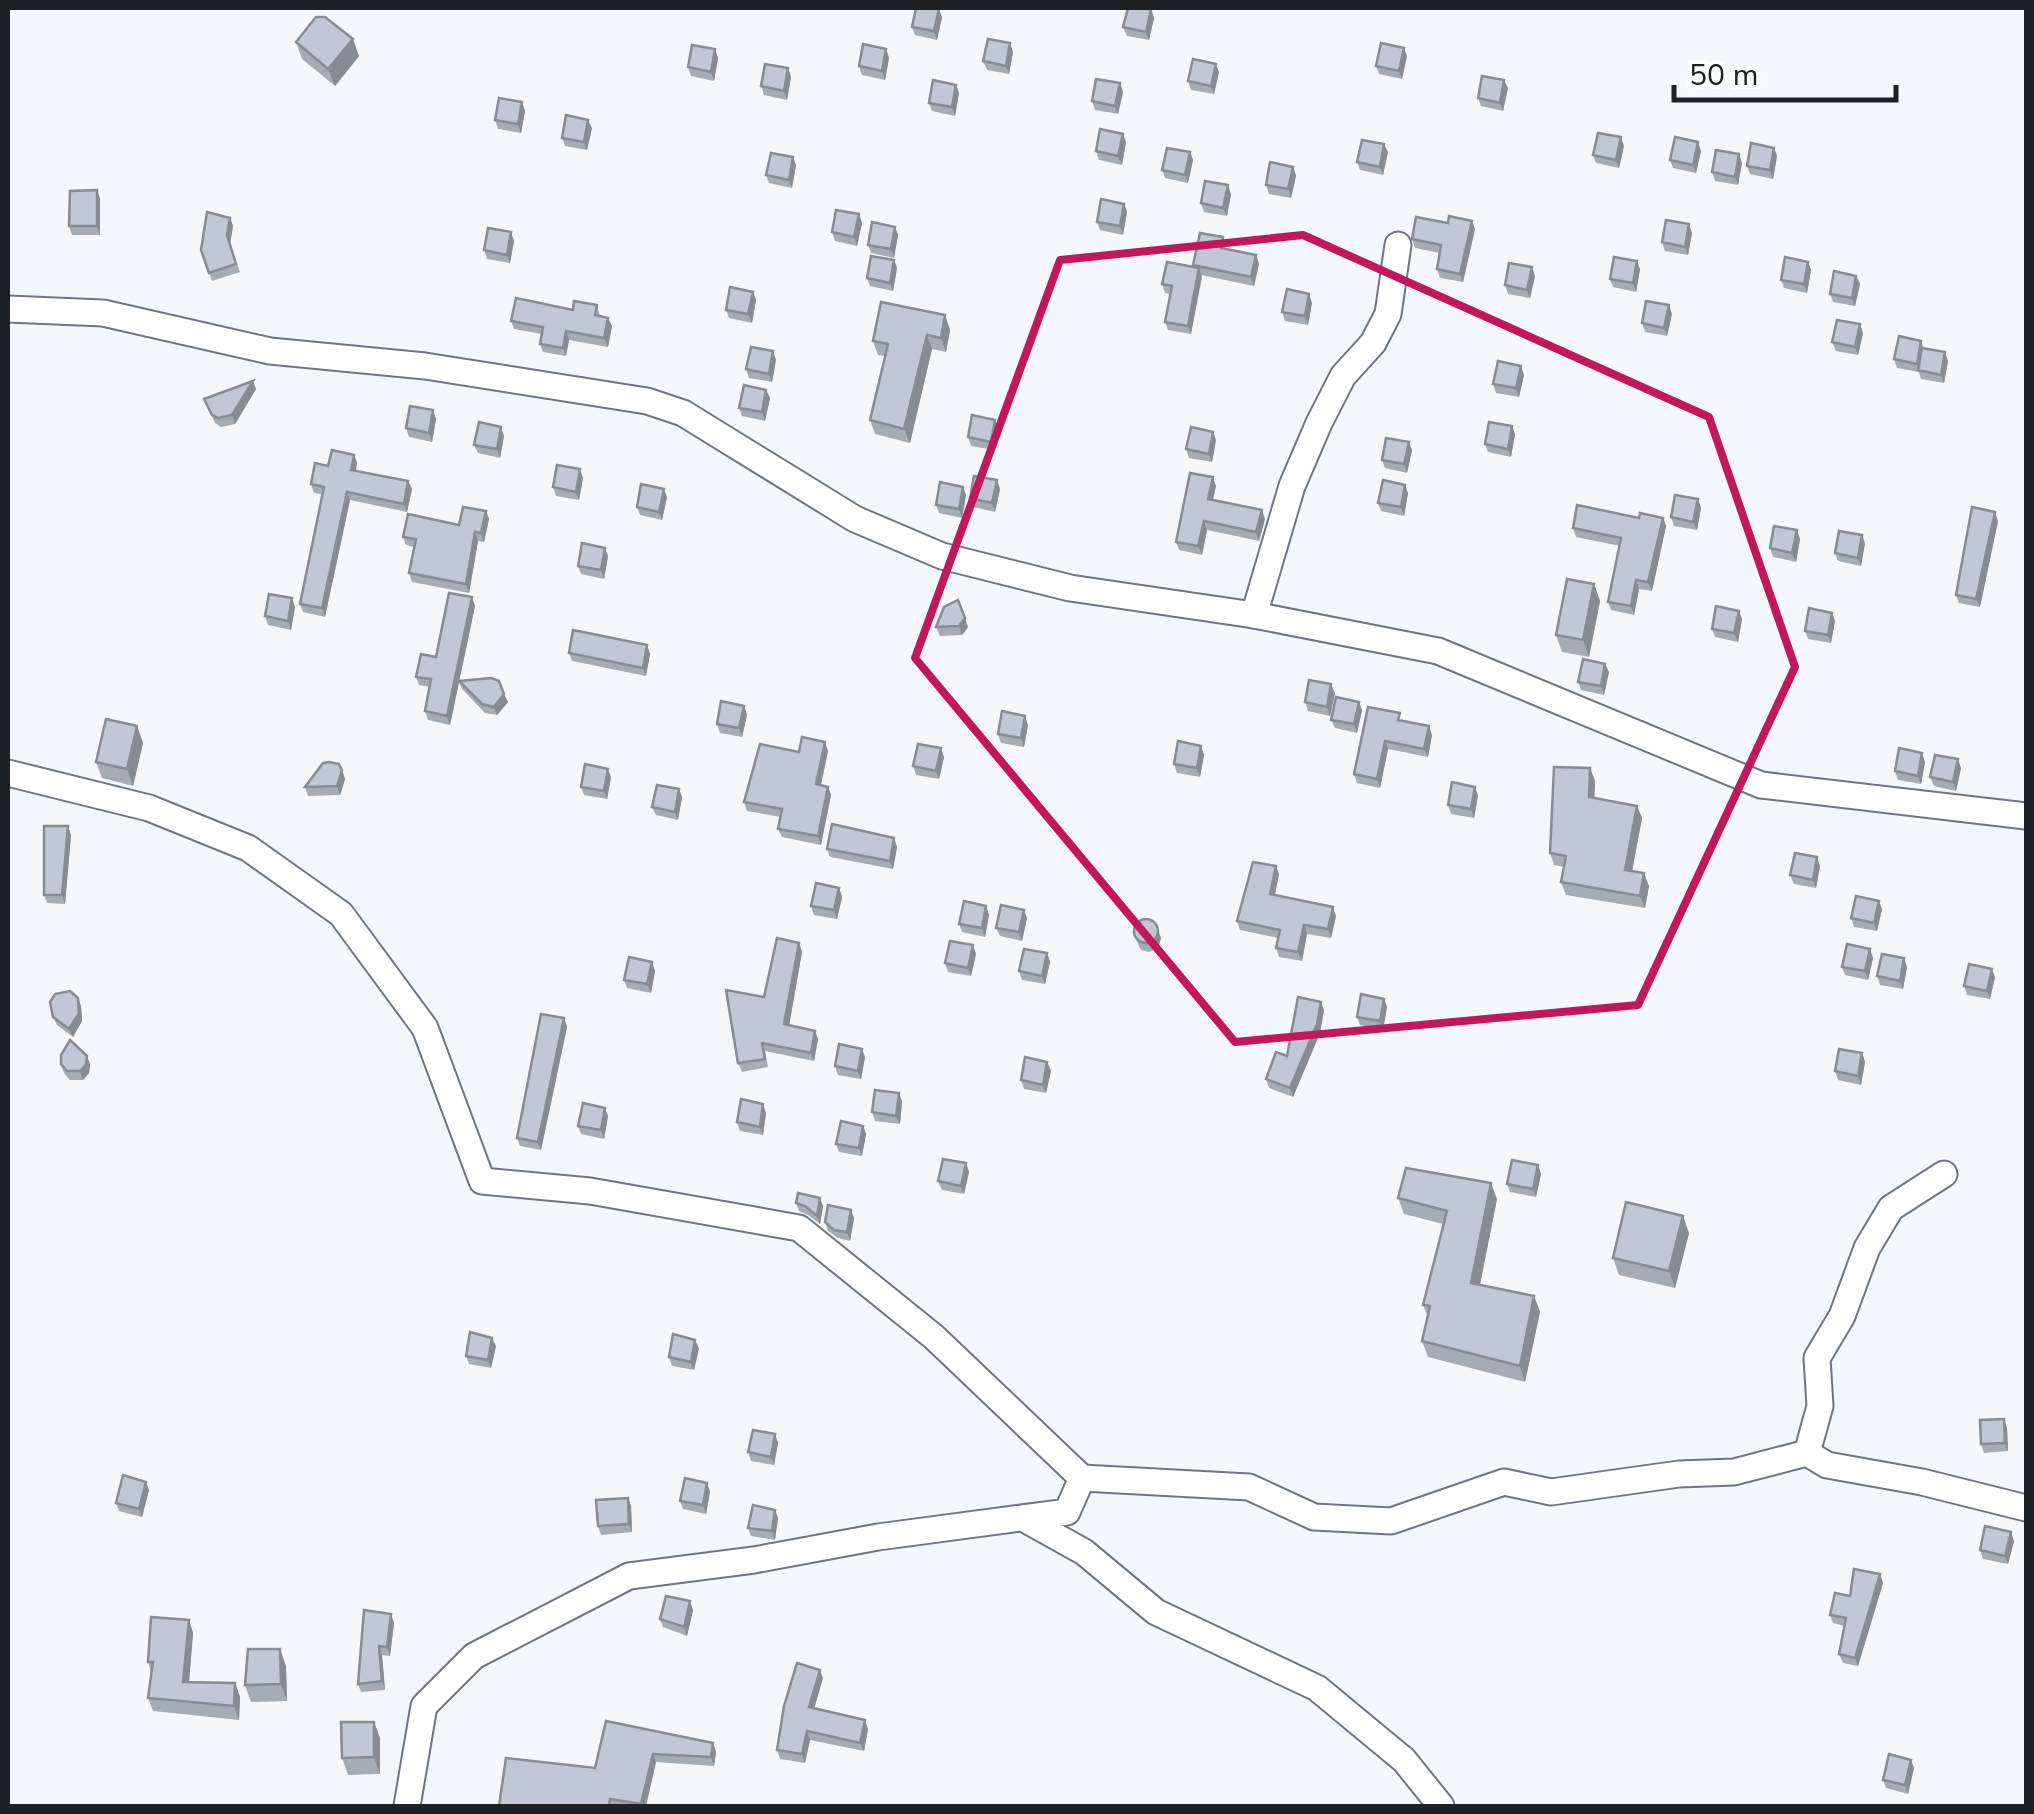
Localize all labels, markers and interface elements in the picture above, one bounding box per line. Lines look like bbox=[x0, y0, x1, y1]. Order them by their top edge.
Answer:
scale bar bbox=[1674, 40, 1896, 102]
text: 50 m bbox=[1689, 55, 1758, 96]

